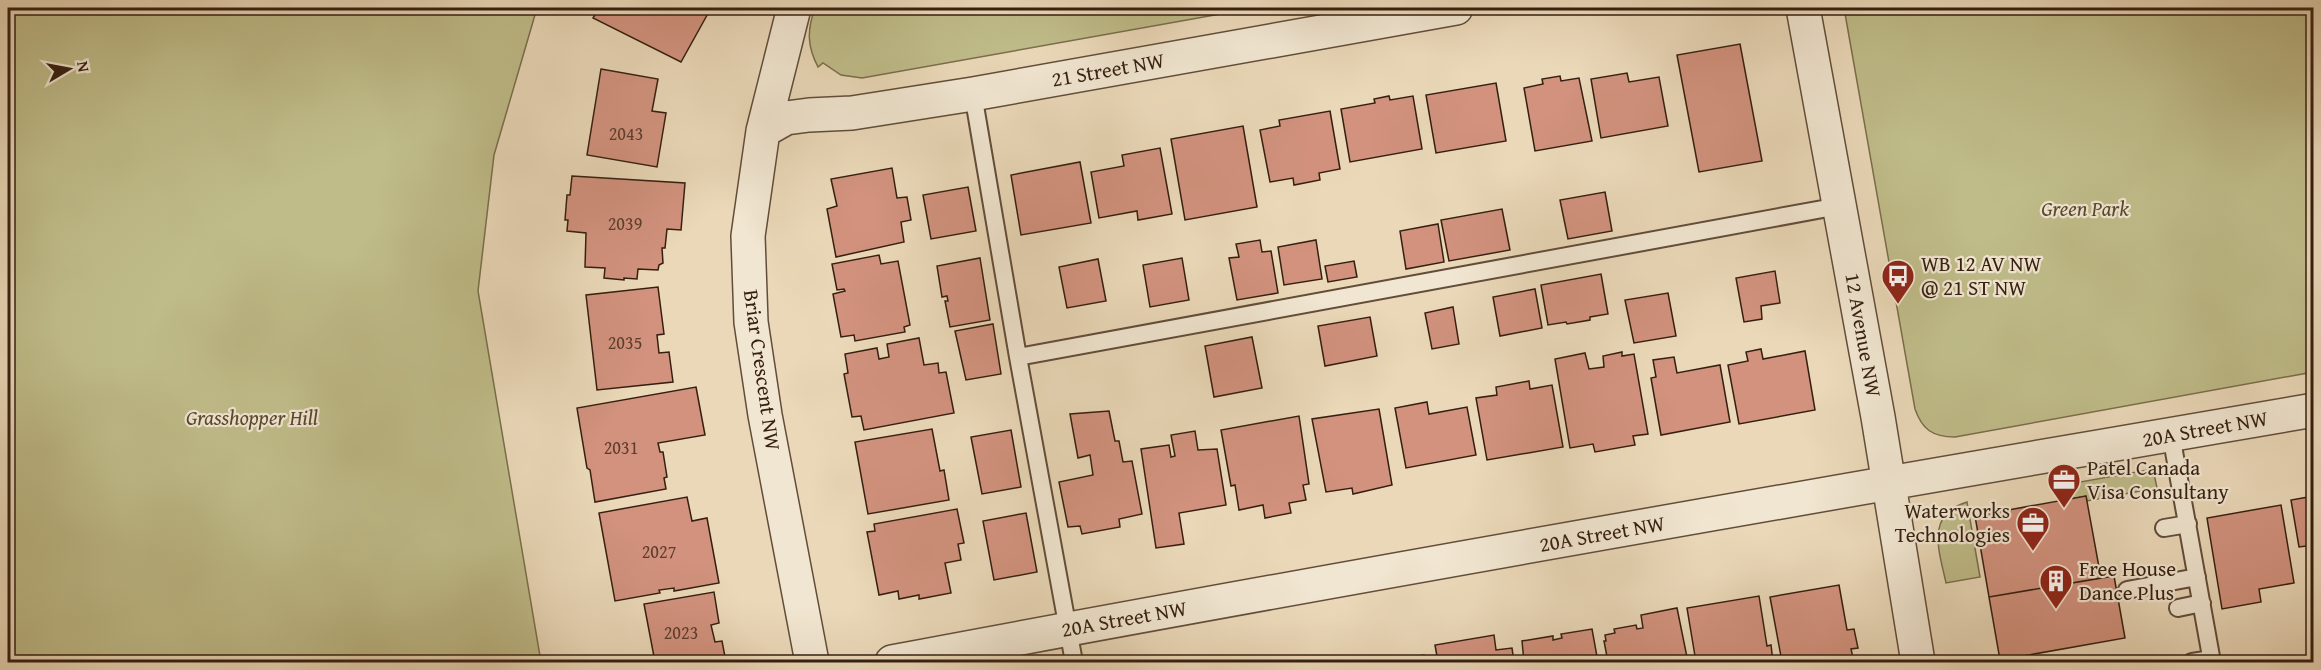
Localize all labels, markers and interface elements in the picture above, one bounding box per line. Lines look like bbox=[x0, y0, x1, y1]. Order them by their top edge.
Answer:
north arrow bbox=[39, 39, 99, 99]
street label: 21 Street NW bbox=[1049, 44, 1167, 95]
text: N bbox=[71, 59, 97, 74]
house number: 2043 bbox=[609, 120, 643, 147]
park label: Green Park bbox=[2041, 193, 2129, 224]
house number: 2039 bbox=[608, 210, 642, 237]
place label: WB 12 AV NW @ 21 ST NW bbox=[1921, 248, 2041, 303]
bus stop icon: WB 12 AV NW @ 21 ST NW bbox=[1880, 258, 1916, 305]
street label: 12 Avenue NW bbox=[1837, 270, 1890, 400]
street label: Briar Crescent NW bbox=[736, 287, 789, 453]
house number: 2035 bbox=[608, 329, 642, 356]
park label: Grasshopper Hill bbox=[186, 402, 318, 433]
street label: 20A Street NW bbox=[2140, 402, 2270, 455]
house number: 2031 bbox=[604, 434, 638, 461]
place label: Patel Canada Visa Consultany bbox=[2087, 452, 2229, 507]
office icon: Patel Canada Visa Consultany bbox=[2046, 462, 2082, 509]
place label: Waterworks Technologies bbox=[1895, 495, 2010, 550]
office icon: Waterworks Technologies bbox=[2015, 505, 2051, 552]
street label: 20A Street NW bbox=[1537, 507, 1667, 560]
house number: 2027 bbox=[642, 538, 676, 565]
place label: Free House Dance Plus bbox=[2079, 553, 2176, 608]
building icon: Free House Dance Plus bbox=[2038, 563, 2074, 610]
street label: 20A Street NW bbox=[1059, 592, 1189, 645]
house number: 2023 bbox=[664, 619, 698, 646]

